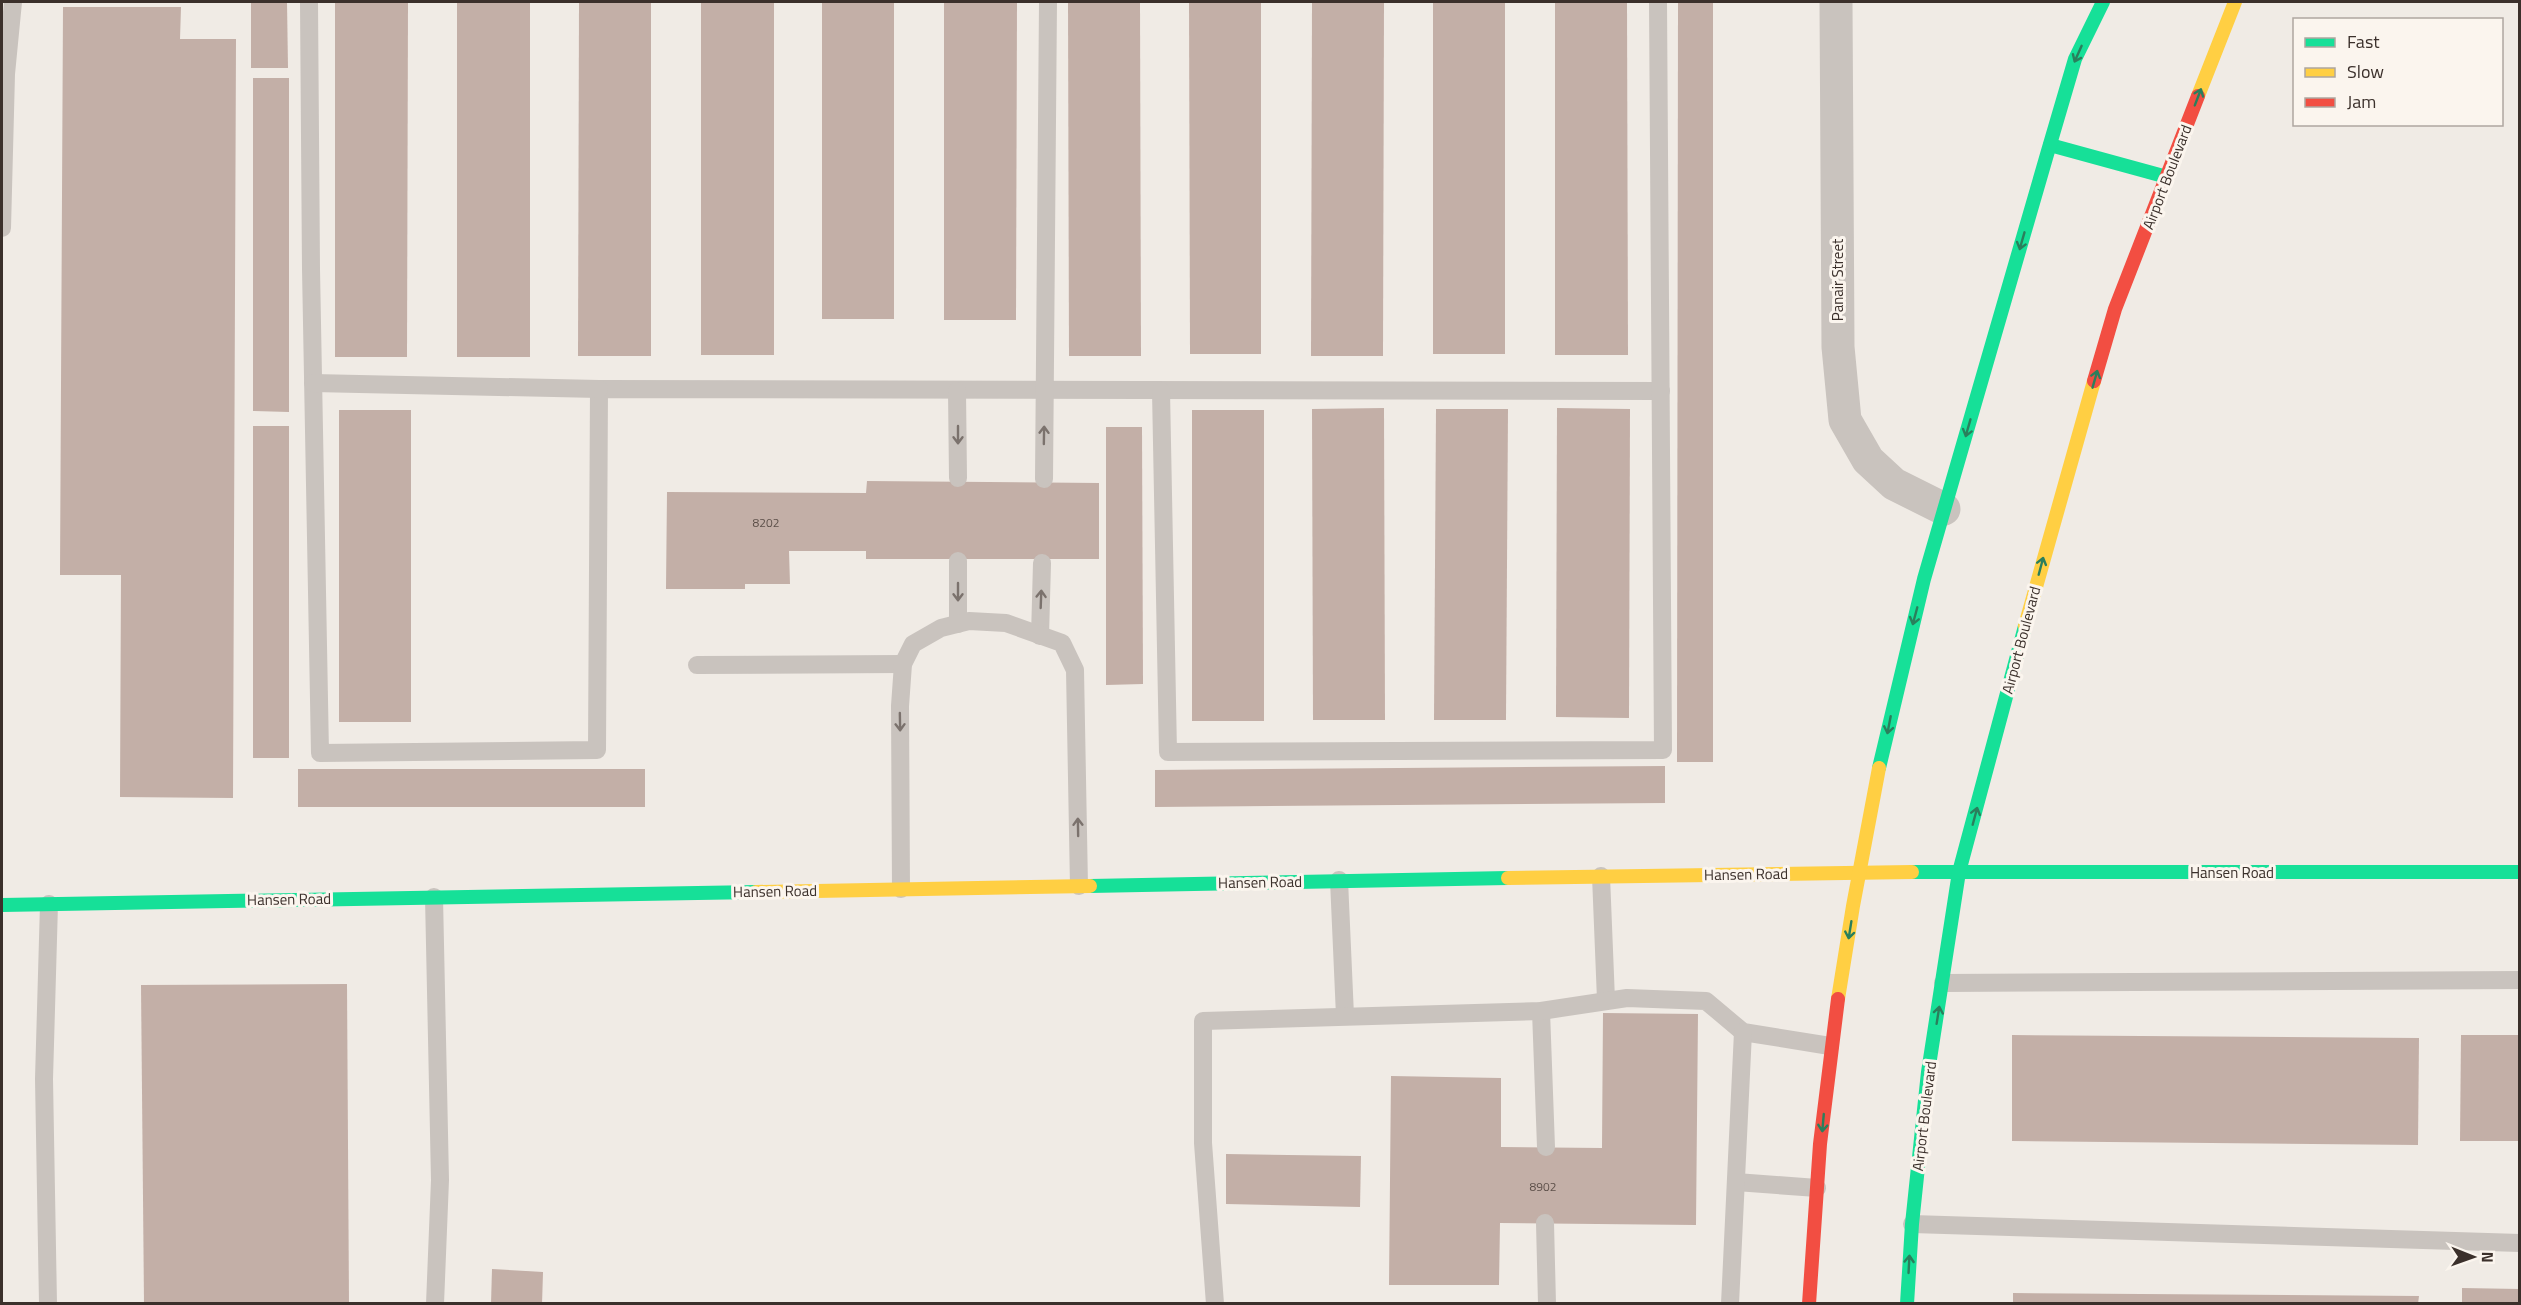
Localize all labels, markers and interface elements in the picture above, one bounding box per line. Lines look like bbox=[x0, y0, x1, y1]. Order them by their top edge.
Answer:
legend bbox=[2293, 18, 2503, 126]
text: Fast bbox=[2347, 28, 2380, 55]
one-way arrow bbox=[2072, 45, 2083, 63]
text: Slow bbox=[2347, 58, 2384, 85]
text: Jam bbox=[2347, 88, 2376, 115]
one-way arrow bbox=[2193, 89, 2204, 107]
street label: Airport Boulevard bbox=[2136, 121, 2198, 233]
one-way arrow bbox=[2016, 231, 2027, 250]
street label: Panair Street bbox=[1826, 238, 1849, 321]
one-way arrow bbox=[2090, 370, 2101, 389]
one-way arrow bbox=[1962, 418, 1973, 437]
one-way arrow bbox=[952, 424, 964, 444]
one-way arrow bbox=[1038, 425, 1050, 445]
house number: 8202 bbox=[753, 513, 779, 532]
one-way arrow bbox=[2036, 557, 2047, 576]
one-way arrow bbox=[952, 582, 964, 602]
street label: Airport Boulevard bbox=[1996, 584, 2046, 696]
one-way arrow bbox=[1035, 590, 1047, 610]
one-way arrow bbox=[1909, 606, 1920, 625]
one-way arrow bbox=[894, 712, 906, 732]
one-way arrow bbox=[1883, 715, 1894, 735]
one-way arrow bbox=[1969, 806, 1981, 825]
one-way arrow bbox=[1073, 818, 1084, 838]
street label: Hansen Road bbox=[2190, 861, 2274, 884]
street label: Hansen Road bbox=[1704, 862, 1788, 886]
street label: Hansen Road bbox=[1218, 870, 1302, 894]
street label: Hansen Road bbox=[733, 879, 817, 903]
street label: Hansen Road bbox=[247, 887, 331, 911]
one-way arrow bbox=[1845, 920, 1856, 939]
one-way arrow bbox=[1932, 1005, 1943, 1025]
street label: Airport Boulevard bbox=[1906, 1060, 1942, 1172]
one-way arrow bbox=[1817, 1112, 1828, 1132]
house number: 8902 bbox=[1530, 1177, 1556, 1196]
north arrow bbox=[2443, 1227, 2503, 1287]
text: N bbox=[2476, 1252, 2500, 1263]
one-way arrow bbox=[1904, 1254, 1915, 1274]

